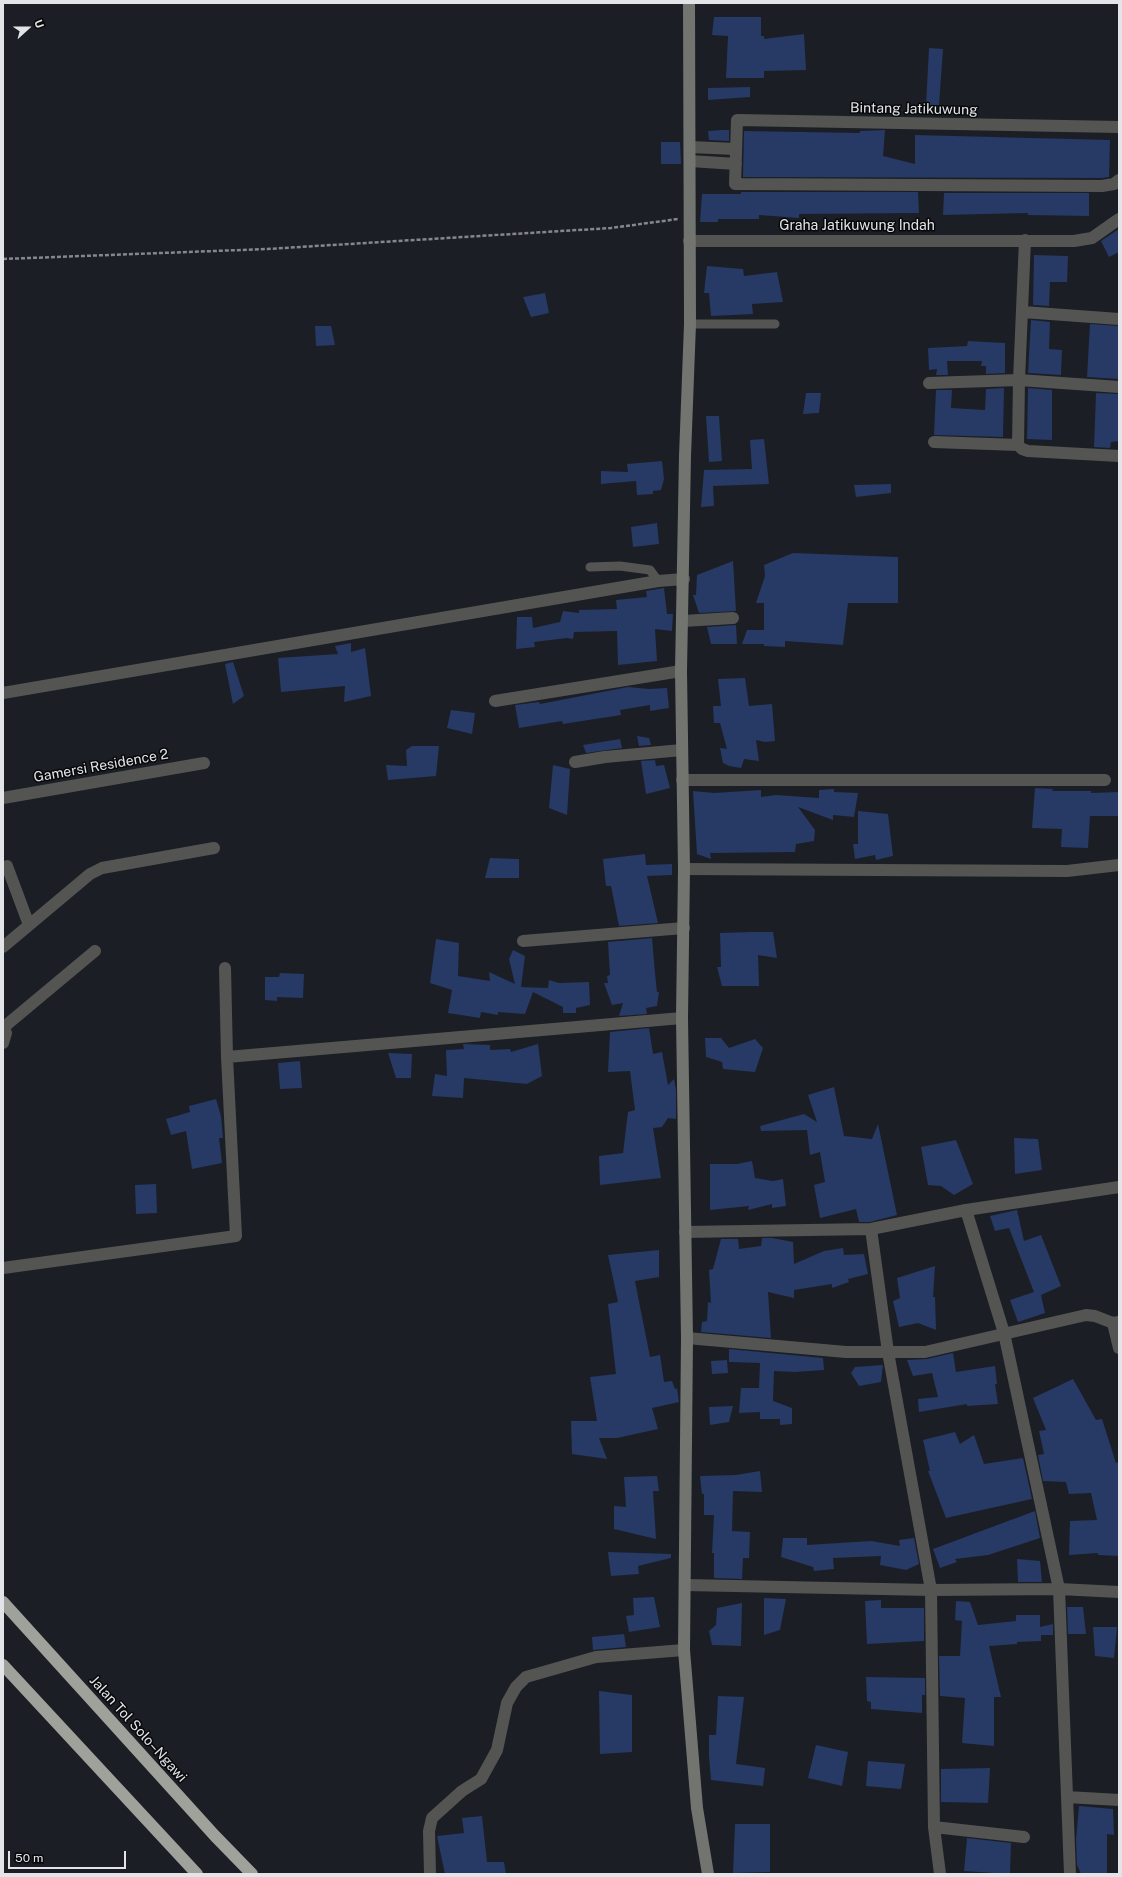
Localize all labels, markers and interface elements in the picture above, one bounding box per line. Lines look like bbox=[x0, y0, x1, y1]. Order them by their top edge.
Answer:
north arrow bbox=[8, 8, 48, 48]
text: U bbox=[32, 18, 46, 30]
street label: Bintang Jatikuwung bbox=[850, 99, 978, 119]
street label: Graha Jatikuwung Indah bbox=[779, 218, 935, 234]
street label: Gamersi Residence 2 bbox=[32, 746, 170, 786]
street label: Jalan Tol Solo–Ngawi bbox=[86, 1672, 190, 1786]
scale bar bbox=[10, 1843, 128, 1869]
text: 50 m bbox=[15, 1851, 43, 1865]

